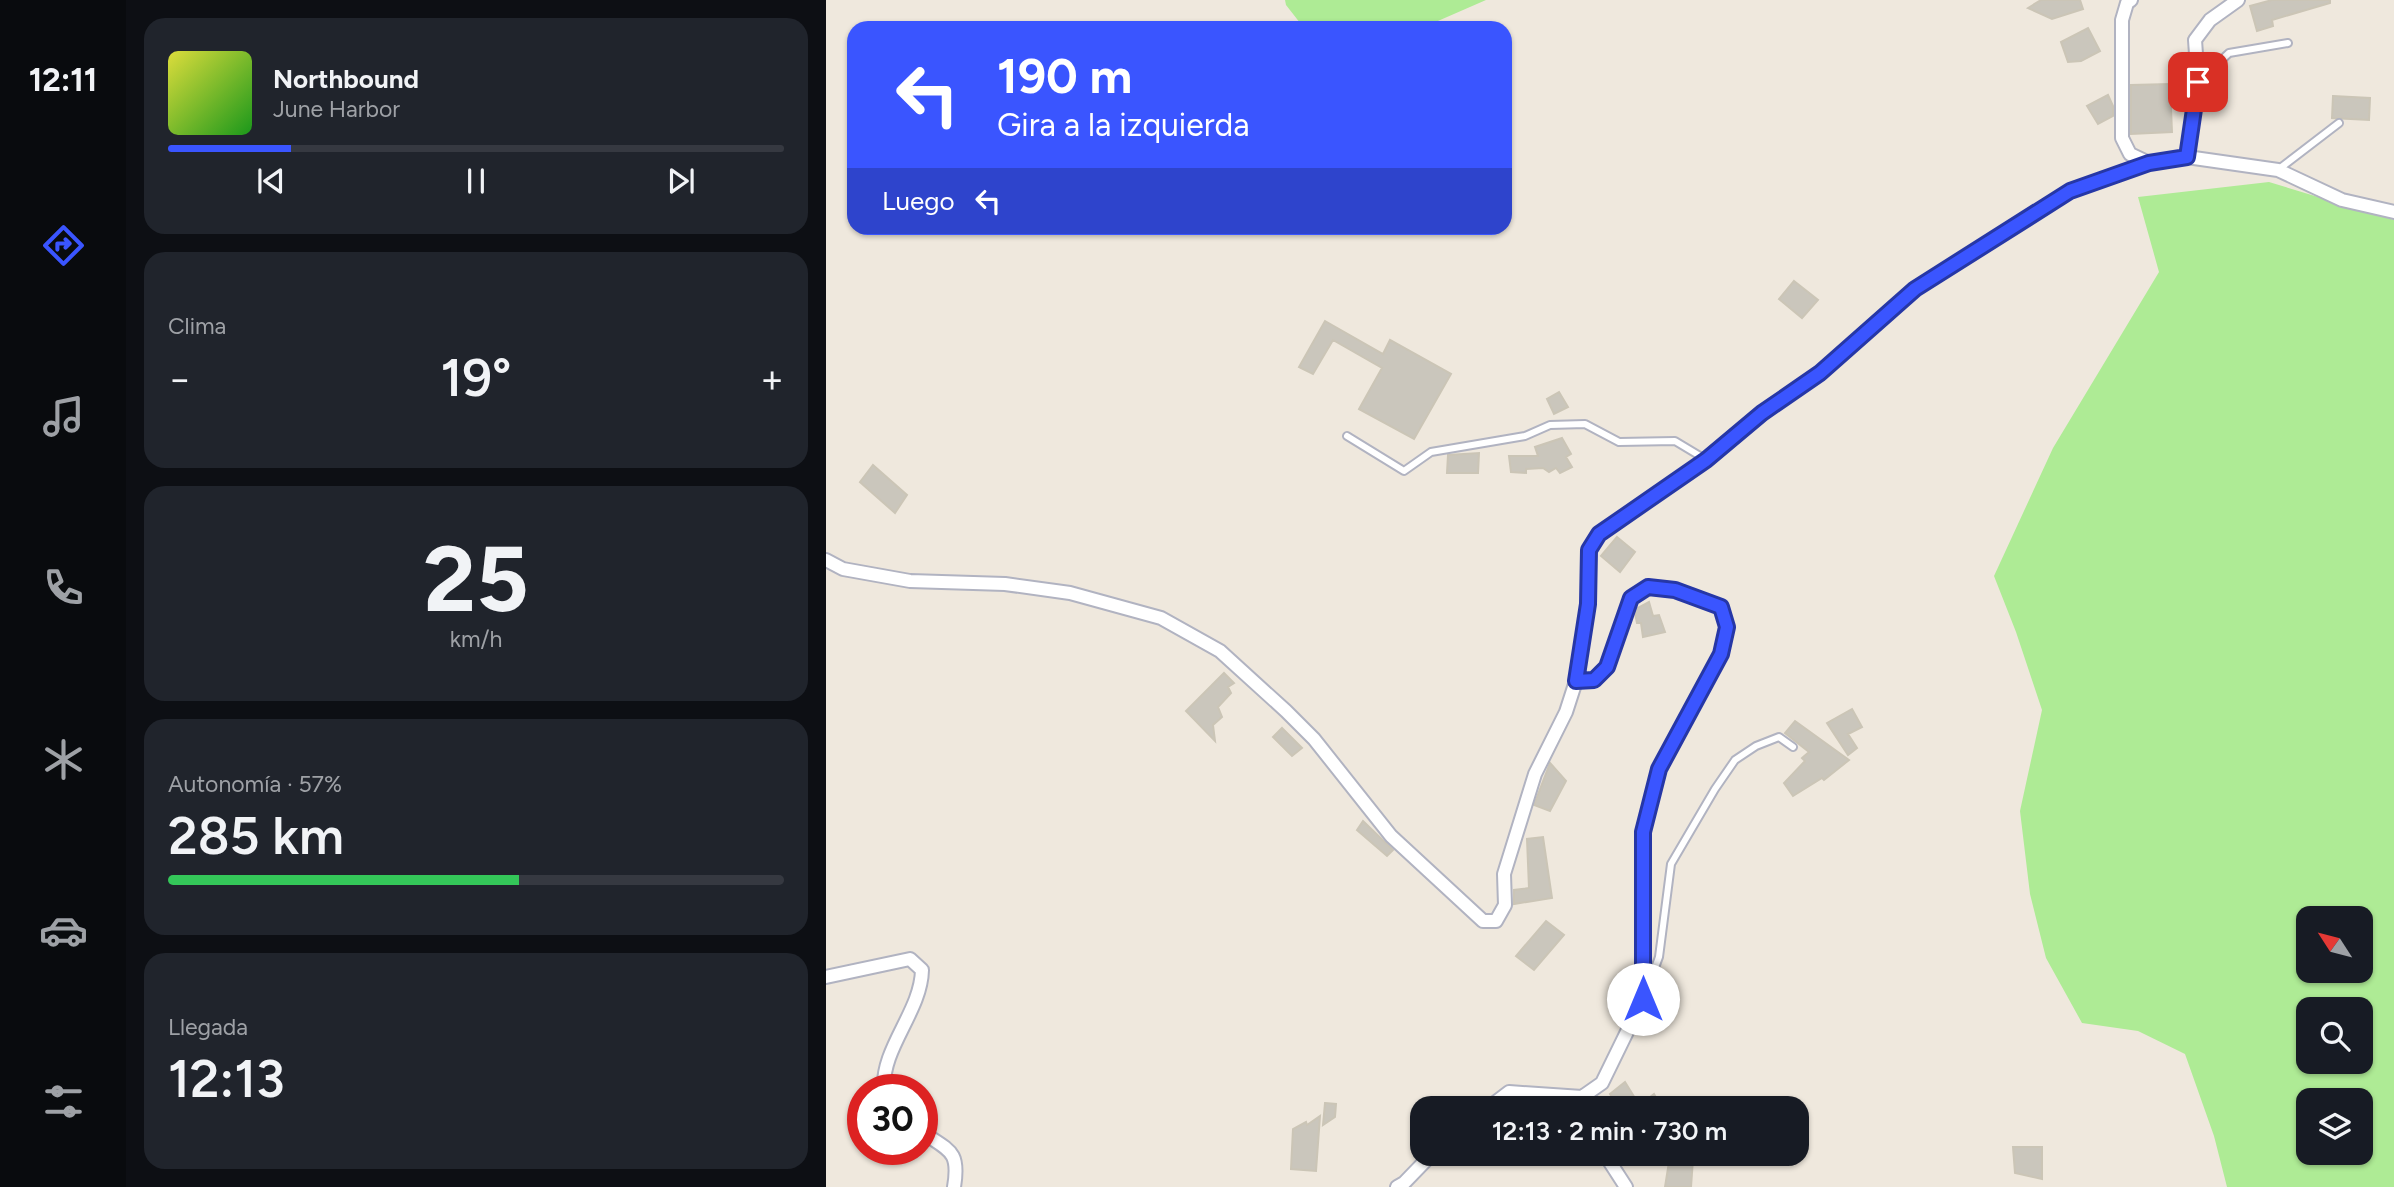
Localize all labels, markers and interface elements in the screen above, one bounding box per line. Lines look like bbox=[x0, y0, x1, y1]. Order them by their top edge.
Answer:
text: 190 m bbox=[997, 46, 1132, 105]
icon: left bbox=[882, 49, 973, 140]
pin bbox=[2168, 52, 2228, 112]
text: 12:11 bbox=[29, 61, 97, 99]
text: Northbound bbox=[273, 63, 419, 95]
icon: arrive bbox=[2179, 63, 2217, 101]
text: June Harbor bbox=[273, 95, 400, 123]
text: Gira a la izquierda bbox=[997, 106, 1250, 144]
icon: previous bbox=[252, 162, 290, 200]
icon: pause bbox=[457, 162, 495, 200]
icon: next bbox=[662, 162, 700, 200]
icon: left bbox=[969, 182, 1007, 220]
text: Luego bbox=[882, 185, 955, 217]
icon: directions bbox=[39, 221, 88, 270]
text: Clima bbox=[168, 312, 226, 340]
text: 19° bbox=[440, 347, 512, 409]
text: − bbox=[168, 356, 192, 402]
text: + bbox=[760, 356, 784, 402]
icon: music bbox=[39, 392, 88, 441]
text: 25 bbox=[423, 525, 529, 634]
icon: phone bbox=[39, 563, 88, 612]
text: km/h bbox=[450, 625, 502, 653]
icon: climate bbox=[39, 735, 88, 784]
text: Autonomía · 57% bbox=[168, 770, 342, 798]
text: 285 km bbox=[168, 805, 344, 867]
icon: car bbox=[39, 906, 88, 955]
north arrow bbox=[2296, 906, 2373, 984]
map controls bbox=[2296, 906, 2373, 1165]
position arrow bbox=[1606, 962, 1680, 1036]
button: search bbox=[2296, 997, 2373, 1074]
text: Llegada bbox=[168, 1013, 248, 1041]
text: 12:13 bbox=[168, 1048, 285, 1110]
speed limit sign: 30 bbox=[847, 1074, 938, 1165]
icon: filters bbox=[39, 1077, 88, 1126]
button: layers bbox=[2296, 1088, 2373, 1165]
text: 12:13 · 2 min · 730 m bbox=[1492, 1115, 1727, 1147]

